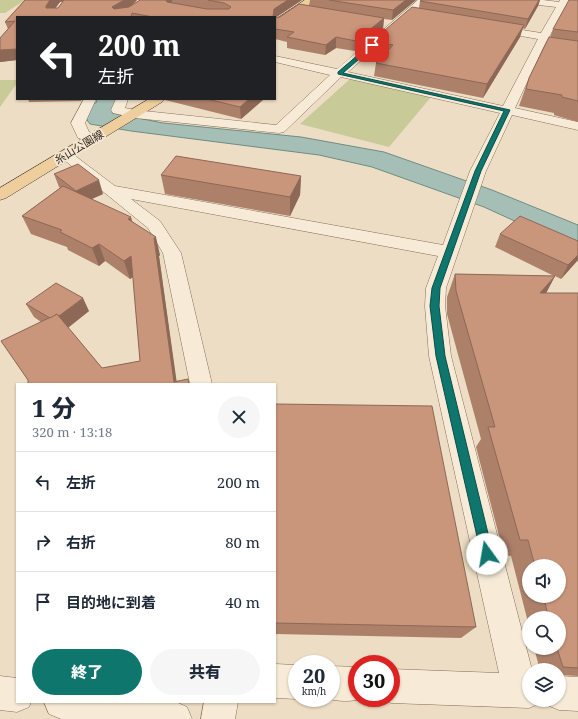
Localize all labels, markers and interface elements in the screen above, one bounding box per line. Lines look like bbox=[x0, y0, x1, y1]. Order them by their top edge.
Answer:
text: 200 m bbox=[98, 26, 180, 64]
pin bbox=[355, 28, 389, 62]
icon: left bbox=[32, 32, 84, 84]
icon: arrive bbox=[361, 34, 383, 56]
text: 左折 bbox=[98, 64, 134, 88]
street label: 糸山公園線 bbox=[51, 126, 106, 167]
text: 1 分 bbox=[32, 391, 76, 424]
button: close bbox=[218, 396, 260, 438]
text: 320 m · 13:18 bbox=[32, 423, 112, 441]
icon: left bbox=[32, 471, 54, 493]
text: 左折 bbox=[66, 472, 96, 492]
text: 200 m bbox=[217, 472, 260, 492]
icon: right bbox=[32, 531, 54, 553]
text: 右折 bbox=[66, 532, 96, 552]
text: 80 m bbox=[225, 532, 260, 552]
position arrow bbox=[466, 533, 508, 575]
map controls bbox=[522, 559, 566, 707]
button: sound bbox=[522, 559, 566, 603]
icon: arrive bbox=[32, 591, 54, 613]
text: 目的地に到着 bbox=[66, 592, 156, 612]
text: 40 m bbox=[225, 592, 260, 612]
button: search bbox=[522, 611, 566, 655]
button: 終了 bbox=[32, 649, 142, 695]
button: 共有 bbox=[150, 649, 260, 695]
speed limit sign: 30 bbox=[348, 655, 400, 707]
text: 20 bbox=[303, 662, 325, 689]
button: layers bbox=[522, 663, 566, 707]
text: km/h bbox=[302, 684, 326, 698]

